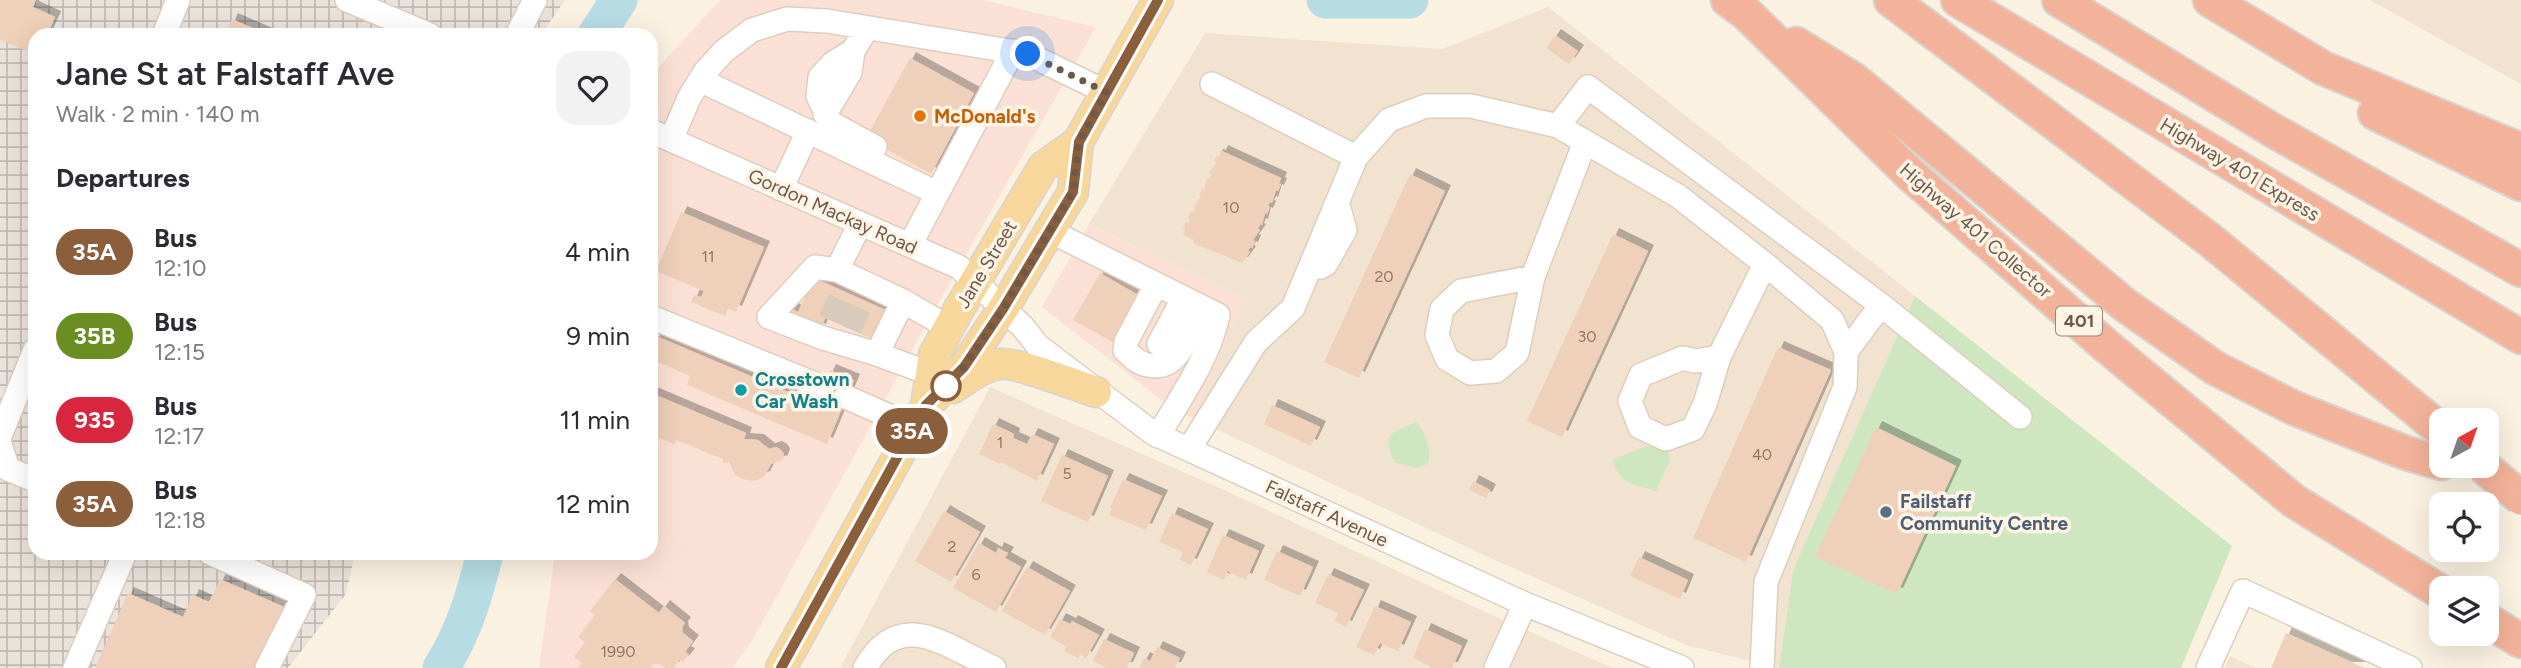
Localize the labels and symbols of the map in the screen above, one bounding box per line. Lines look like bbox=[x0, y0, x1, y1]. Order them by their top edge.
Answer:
your location bbox=[1010, 36, 1045, 71]
place label: McDonald's bbox=[934, 105, 1036, 128]
marker: McDonald's bbox=[912, 108, 928, 124]
street label: Highway 401 Express bbox=[2156, 113, 2324, 226]
street label: Highway 401 Collector bbox=[1895, 158, 2057, 303]
street label: Gordon Mackay Road bbox=[745, 164, 921, 259]
house number: 10 bbox=[1223, 198, 1239, 217]
street label: Jane Street bbox=[951, 216, 1022, 312]
house number: 11 bbox=[701, 247, 715, 266]
house number: 20 bbox=[1374, 267, 1394, 286]
road number: 401 bbox=[2056, 306, 2102, 335]
house number: 30 bbox=[1578, 327, 1596, 346]
place label: Crosstown Car Wash bbox=[755, 368, 849, 413]
unlabelled marker bbox=[931, 371, 961, 401]
marker: Crosstown Car Wash bbox=[733, 382, 749, 398]
line badge: 35A bbox=[872, 408, 952, 454]
north arrow bbox=[2429, 408, 2499, 478]
house number: 1 bbox=[997, 433, 1003, 452]
house number: 40 bbox=[1752, 445, 1772, 464]
house number: 5 bbox=[1062, 464, 1072, 483]
street label: Falstaff Avenue bbox=[1262, 475, 1392, 552]
place label: Failstaff Community Centre bbox=[1900, 490, 2069, 535]
marker: Failstaff Community Centre bbox=[1878, 504, 1894, 520]
house number: 2 bbox=[948, 537, 956, 556]
house number: 6 bbox=[971, 565, 981, 584]
house number: 1990 bbox=[601, 642, 635, 661]

